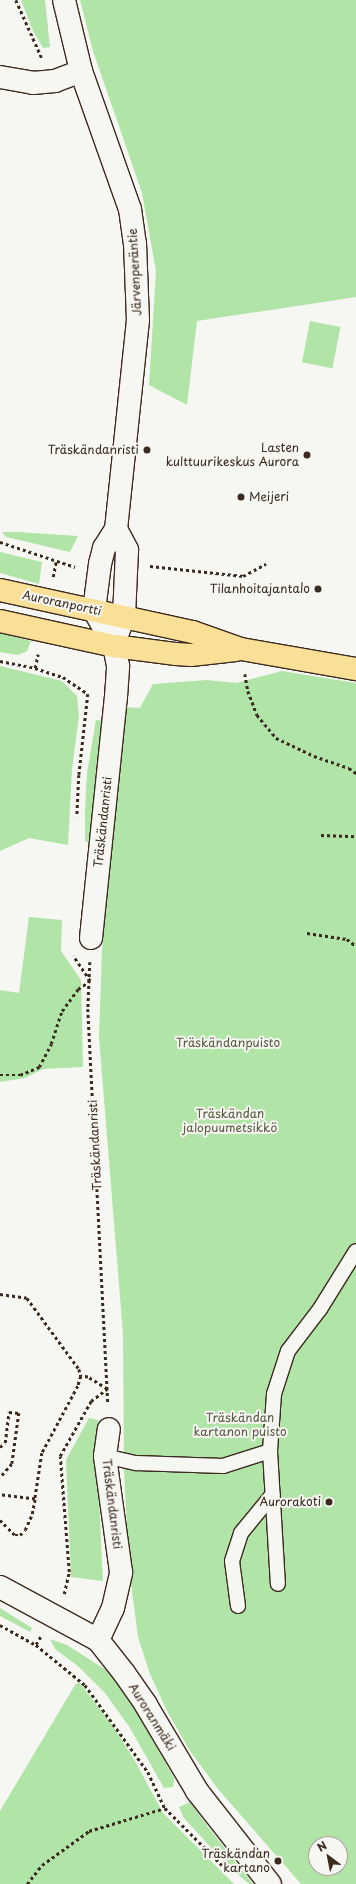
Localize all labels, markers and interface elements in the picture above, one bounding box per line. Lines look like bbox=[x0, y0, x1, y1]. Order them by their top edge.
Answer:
street label: Järvenperäntie bbox=[126, 228, 144, 316]
place label: Lasten kulttuurikeskus Aurora bbox=[166, 441, 299, 469]
place label: Träskändanristi bbox=[48, 443, 139, 457]
marker: Träskändanristi bbox=[142, 445, 152, 455]
marker: Lasten kulttuurikeskus Aurora bbox=[302, 450, 312, 460]
place label: Meijeri bbox=[249, 490, 289, 504]
marker: Meijeri bbox=[236, 492, 246, 502]
place label: Tilanhoitajantalo bbox=[210, 582, 310, 596]
marker: Tilanhoitajantalo bbox=[313, 584, 323, 594]
street label: Auroranportti bbox=[21, 588, 103, 618]
street label: Träskändanristi bbox=[91, 776, 115, 868]
park label: Träskändanpuisto bbox=[176, 1036, 280, 1050]
street label: Träskändanristi bbox=[85, 1099, 105, 1191]
park label: Träskändan jalopuumetsikkö bbox=[183, 1107, 277, 1135]
park label: Träskändan kartanon puisto bbox=[193, 1411, 287, 1439]
street label: Träskändanristi bbox=[99, 1458, 125, 1550]
place label: Aurorakoti bbox=[259, 1495, 321, 1509]
marker: Aurorakoti bbox=[324, 1497, 334, 1507]
street label: Auroranmäki bbox=[126, 1681, 178, 1753]
north arrow bbox=[308, 1836, 348, 1876]
text: N bbox=[314, 1837, 330, 1856]
place label: Träskändan kartano bbox=[201, 1847, 270, 1875]
marker: Träskändan kartano bbox=[273, 1856, 283, 1866]

